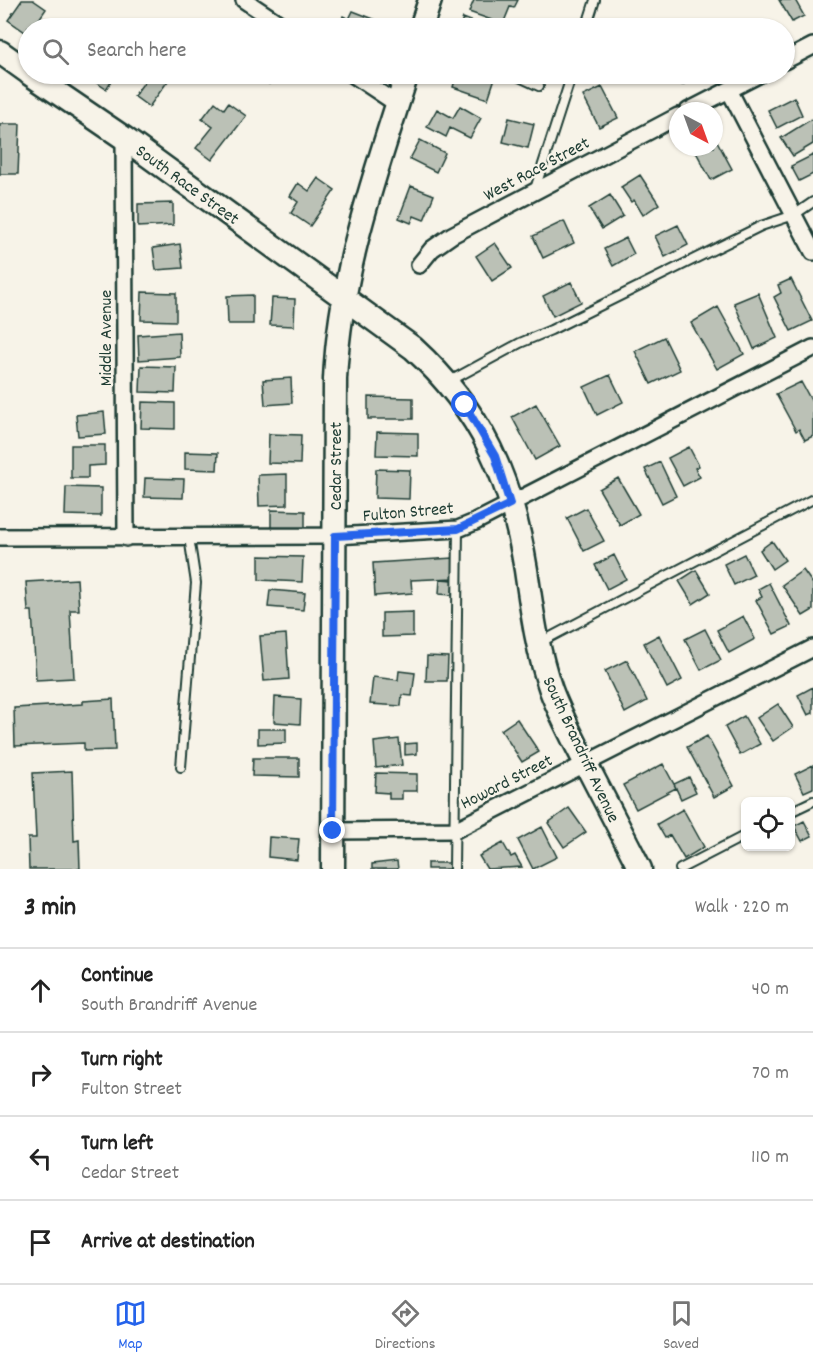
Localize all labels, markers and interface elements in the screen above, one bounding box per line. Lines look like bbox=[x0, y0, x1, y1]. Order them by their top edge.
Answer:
search box bbox=[18, 18, 795, 84]
icon: search bbox=[39, 35, 72, 68]
text: Search here bbox=[87, 36, 186, 67]
north arrow bbox=[669, 102, 723, 156]
street label: West Race Street bbox=[480, 132, 595, 209]
street label: South Race Street bbox=[129, 140, 244, 232]
street label: Middle Avenue bbox=[95, 290, 120, 386]
route start bbox=[451, 391, 477, 417]
street label: Cedar Street bbox=[325, 422, 350, 510]
street label: Fulton Street bbox=[362, 497, 455, 530]
street label: South Brandriff Avenue bbox=[535, 673, 625, 827]
street label: Howard Street bbox=[457, 749, 558, 817]
map controls bbox=[741, 797, 795, 851]
button: locate bbox=[741, 797, 795, 851]
route end bbox=[319, 817, 345, 843]
text: 3 min bbox=[24, 890, 76, 927]
text: Walk · 220 m bbox=[695, 894, 789, 922]
text: Continue bbox=[81, 961, 153, 992]
icon: ahead bbox=[24, 974, 57, 1007]
text: 40 m bbox=[751, 976, 789, 1004]
text: South Brandriff Avenue bbox=[81, 992, 257, 1020]
text: Turn right bbox=[81, 1045, 163, 1076]
icon: right bbox=[24, 1058, 57, 1091]
text: 70 m bbox=[752, 1060, 789, 1088]
text: Fulton Street bbox=[81, 1076, 182, 1104]
text: Turn left bbox=[81, 1129, 153, 1160]
icon: left bbox=[24, 1142, 57, 1175]
text: 110 m bbox=[751, 1144, 789, 1172]
text: Cedar Street bbox=[81, 1160, 179, 1188]
icon: arrive bbox=[24, 1226, 57, 1259]
text: Arrive at destination bbox=[81, 1227, 255, 1258]
tab: Map bbox=[114, 1297, 147, 1356]
tab: Directions bbox=[375, 1297, 435, 1356]
tab: Saved bbox=[663, 1297, 699, 1356]

